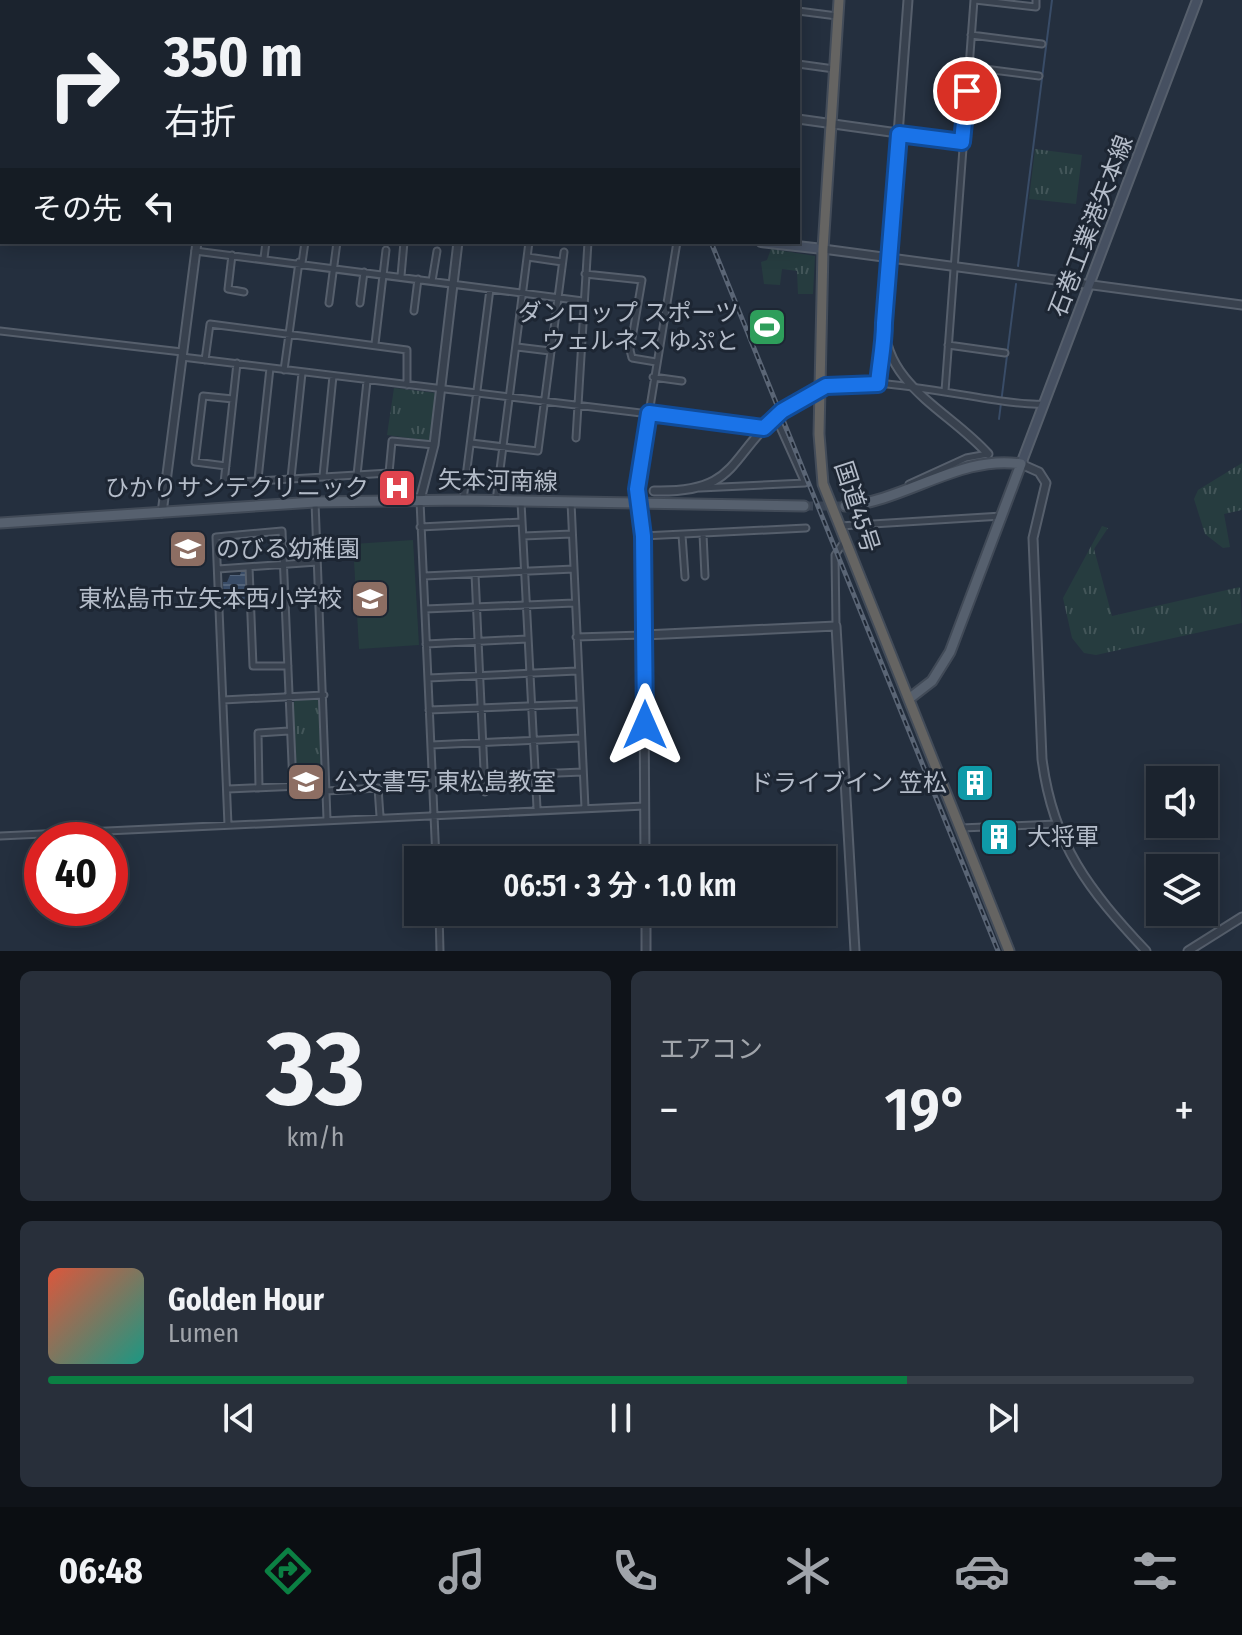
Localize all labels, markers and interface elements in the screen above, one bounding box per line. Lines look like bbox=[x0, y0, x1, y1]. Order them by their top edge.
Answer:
text: 350 m bbox=[164, 24, 303, 91]
icon: right bbox=[32, 32, 136, 136]
pin bbox=[933, 57, 1001, 125]
icon: arrive bbox=[945, 69, 989, 113]
text: 右折 bbox=[164, 100, 236, 144]
street label: 石巻工業港矢本線 bbox=[1044, 131, 1138, 321]
icon: left bbox=[138, 184, 182, 228]
text: その先 bbox=[32, 191, 122, 227]
place label: ダンロップ スポーツ ウェルネス ゆぷと bbox=[518, 299, 739, 355]
sports icon: ダンロップ スポーツ ウェルネス ゆぷと bbox=[746, 306, 788, 348]
street label: 国道45号 bbox=[829, 458, 885, 556]
street label: 矢本河南線 bbox=[438, 466, 558, 496]
hospital icon: ひかりサンテクリニック bbox=[376, 467, 418, 509]
place label: ひかりサンテクリニック bbox=[105, 474, 369, 502]
school or university icon: のびる幼稚園 bbox=[167, 528, 209, 570]
place label: のびる幼稚園 bbox=[216, 535, 360, 563]
school or university icon: 東松島市立矢本西小学校 bbox=[349, 578, 391, 620]
place label: 東松島市立矢本西小学校 bbox=[78, 585, 342, 613]
position arrow bbox=[603, 683, 687, 767]
school or university icon: 公文書写 東松島教室 bbox=[285, 761, 327, 803]
building icon: ドライブイン 笠松 bbox=[954, 762, 996, 804]
map controls bbox=[1146, 766, 1218, 926]
button: sound bbox=[1146, 766, 1218, 838]
place label: 公文書写 東松島教室 bbox=[334, 768, 556, 796]
place label: ドライブイン 笠松 bbox=[749, 769, 947, 797]
building icon: 大将軍 bbox=[978, 816, 1020, 858]
speed limit sign: 40 bbox=[24, 822, 128, 926]
place label: 大将軍 bbox=[1027, 823, 1099, 851]
button: layers bbox=[1146, 854, 1218, 926]
text: 06:51 · 3 分 · 1.0 km bbox=[503, 868, 737, 904]
text: 33 bbox=[266, 1007, 365, 1132]
text: エアコン bbox=[659, 1034, 763, 1065]
text: 19° bbox=[885, 1074, 968, 1146]
text: − bbox=[659, 1084, 679, 1137]
text: + bbox=[1174, 1084, 1194, 1137]
text: km/h bbox=[287, 1122, 344, 1153]
text: Golden Hour bbox=[168, 1282, 324, 1318]
text: Lumen bbox=[168, 1318, 239, 1349]
icon: previous bbox=[217, 1396, 261, 1440]
icon: pause bbox=[599, 1396, 643, 1440]
icon: next bbox=[981, 1396, 1025, 1440]
icon: directions bbox=[260, 1543, 316, 1599]
icon: music bbox=[434, 1543, 490, 1599]
icon: phone bbox=[607, 1543, 663, 1599]
icon: climate bbox=[780, 1543, 836, 1599]
icon: car bbox=[954, 1543, 1010, 1599]
icon: filters bbox=[1127, 1543, 1183, 1599]
text: 06:48 bbox=[59, 1549, 143, 1593]

